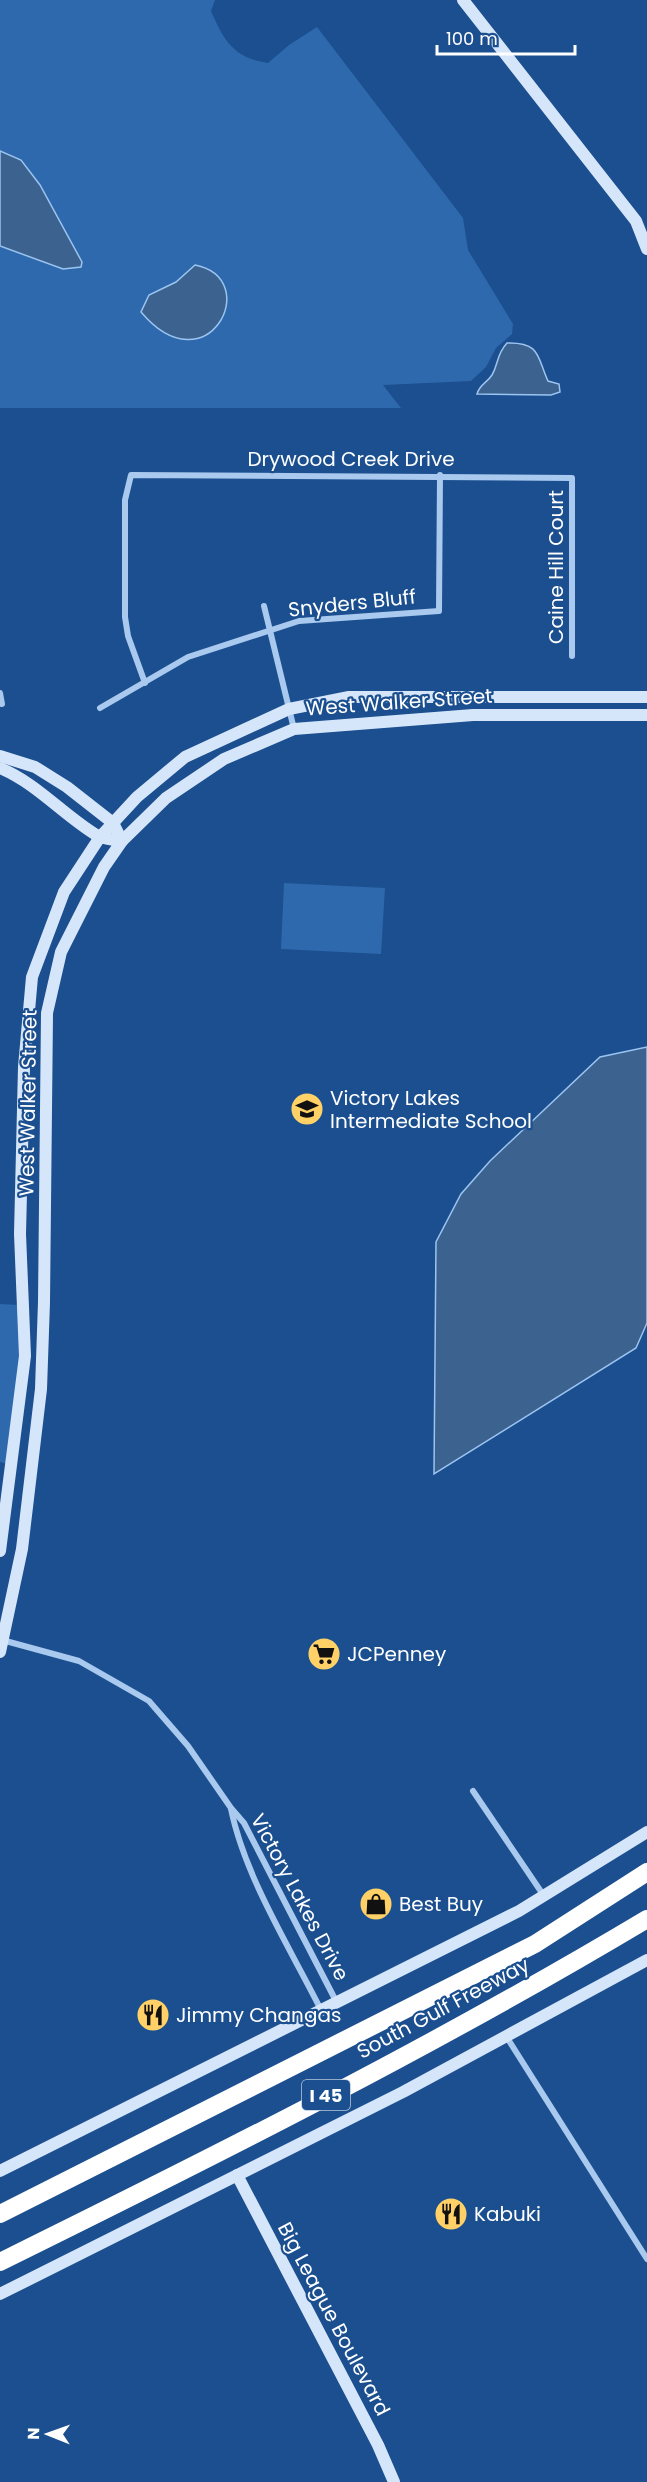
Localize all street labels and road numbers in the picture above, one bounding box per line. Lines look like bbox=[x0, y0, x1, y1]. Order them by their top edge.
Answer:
street label: Drywood Creek Drive bbox=[247, 445, 455, 473]
street label: Caine Hill Court bbox=[542, 490, 570, 644]
street label: Snyders Bluff bbox=[287, 582, 417, 624]
street label: West Walker Street bbox=[305, 682, 493, 722]
street label: West Walker Street bbox=[12, 1009, 44, 1197]
street label: Victory Lakes Drive bbox=[244, 1809, 356, 1985]
street label: South Gulf Freeway bbox=[352, 1951, 534, 2065]
road number: I 45 bbox=[302, 2080, 350, 2110]
street label: Big League Boulevard bbox=[271, 2217, 397, 2421]

